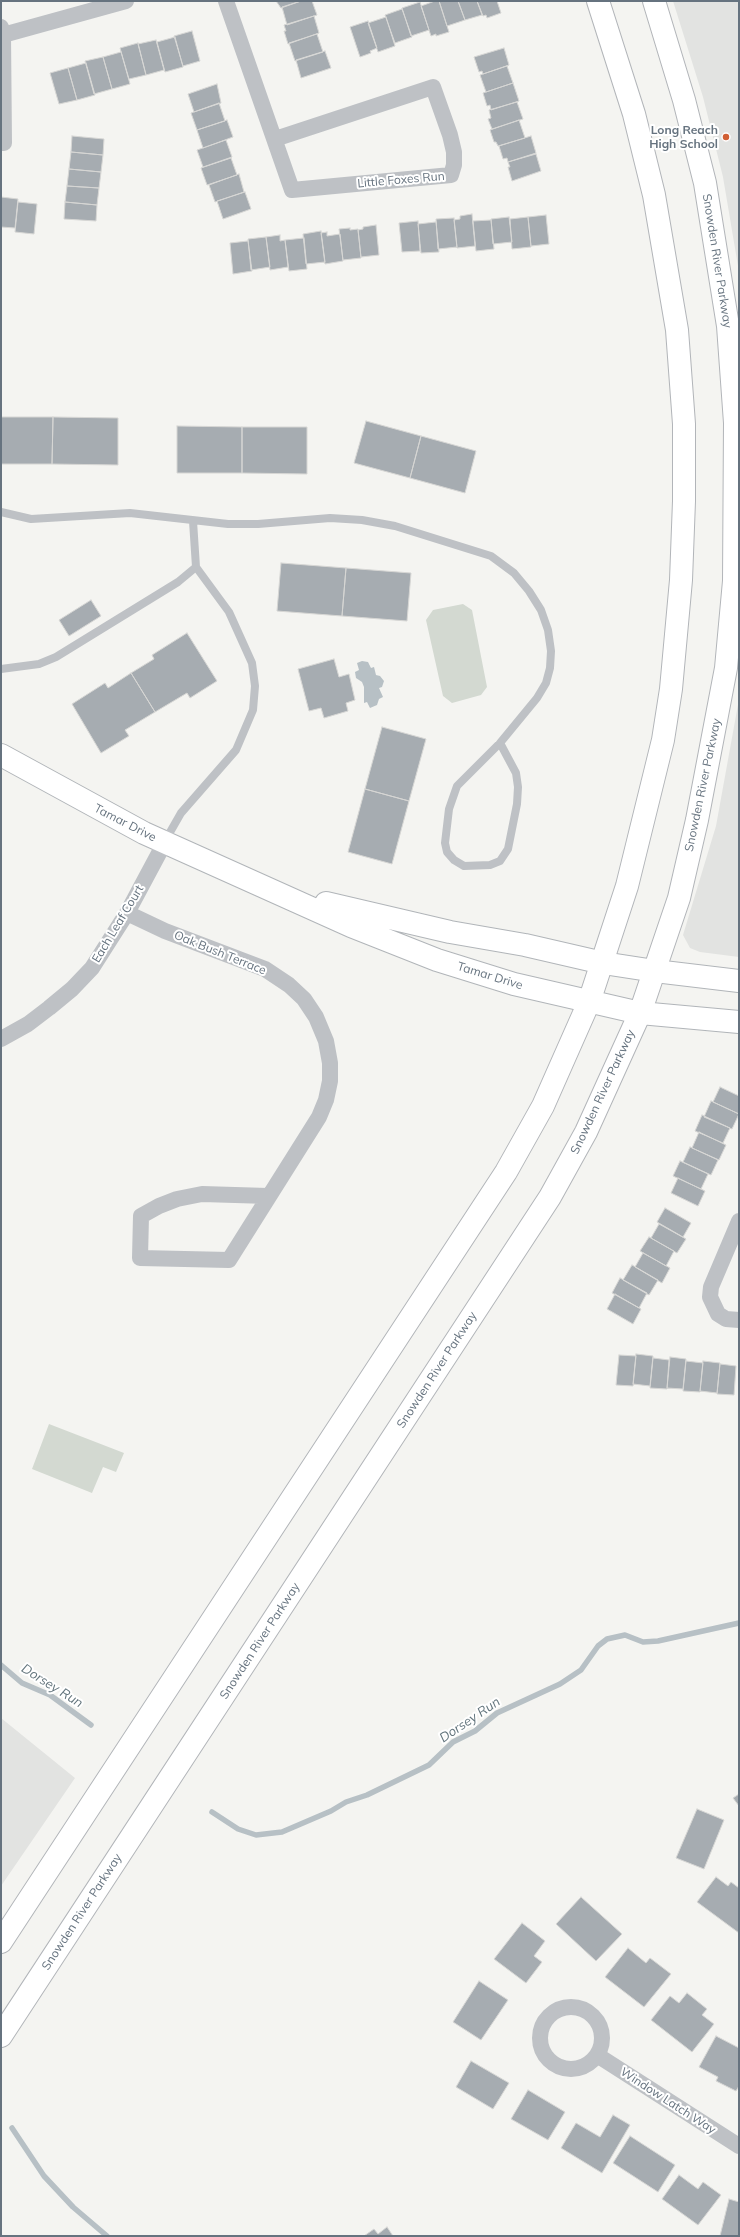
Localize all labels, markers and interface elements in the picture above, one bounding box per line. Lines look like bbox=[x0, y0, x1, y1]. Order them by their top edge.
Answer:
place label: Long Reach High School bbox=[649, 123, 718, 151]
marker: Long Reach High School bbox=[721, 132, 731, 142]
street label: Little Foxes Run bbox=[357, 169, 445, 191]
street label: Snowden River Parkway bbox=[699, 193, 735, 329]
street label: Snowden River Parkway bbox=[682, 717, 724, 853]
street label: Tamar Drive bbox=[92, 801, 158, 845]
street label: Each Leaf Court bbox=[89, 883, 147, 965]
street label: Oak Bush Terrace bbox=[172, 928, 268, 978]
street label: Tamar Drive bbox=[456, 959, 524, 993]
street label: Snowden River Parkway bbox=[568, 1027, 638, 1157]
street label: Snowden River Parkway bbox=[394, 1309, 480, 1431]
street label: Snowden River Parkway bbox=[217, 1580, 303, 1702]
water label: Dorsey Run bbox=[18, 1661, 86, 1711]
water label: Dorsey Run bbox=[437, 1694, 503, 1746]
street label: Snowden River Parkway bbox=[39, 1851, 125, 1973]
street label: Window Latch Way bbox=[618, 2065, 718, 2137]

